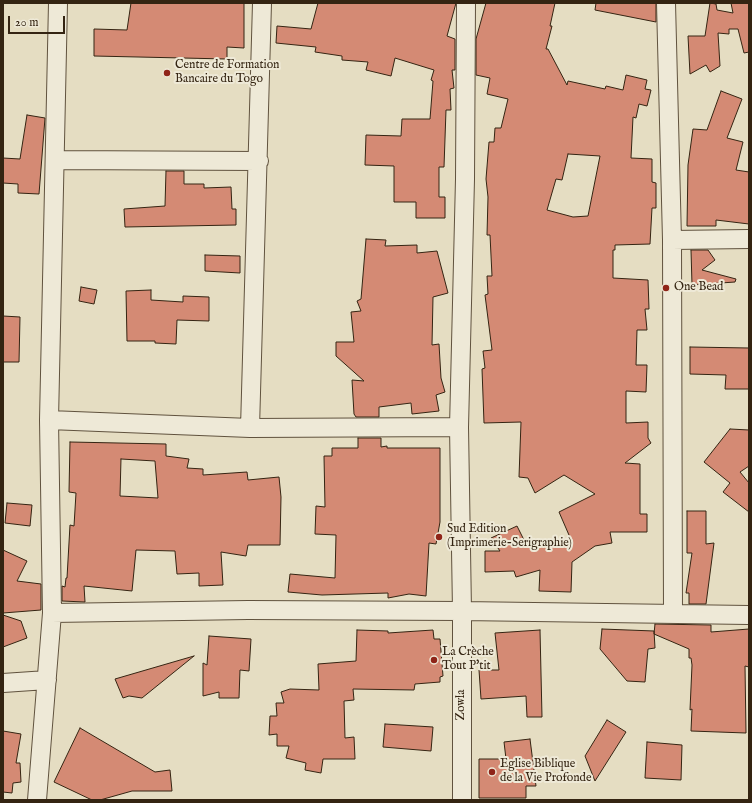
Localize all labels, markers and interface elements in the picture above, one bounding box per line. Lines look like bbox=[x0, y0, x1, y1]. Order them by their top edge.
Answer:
scale bar bbox=[10, 8, 67, 34]
text: 20 m bbox=[15, 15, 38, 30]
place label: Centre de Formation Bancaire du Togo bbox=[175, 59, 280, 87]
marker: Centre de Formation Bancaire du Togo bbox=[162, 68, 172, 78]
place label: One Bead bbox=[674, 281, 723, 295]
marker: One Bead bbox=[661, 283, 671, 293]
place label: Sud Edition (Imprimerie-Serigraphie) bbox=[447, 523, 572, 551]
marker: Sud Edition (Imprimerie-Serigraphie) bbox=[434, 532, 444, 542]
place label: La Crèche Tout P'tit bbox=[442, 646, 494, 674]
marker: La Crèche Tout P'tit bbox=[429, 655, 439, 665]
street label: Zowla bbox=[455, 689, 469, 721]
place label: Eglise Biblique de la Vie Profonde bbox=[500, 758, 592, 786]
marker: Eglise Biblique de la Vie Profonde bbox=[487, 767, 497, 777]

